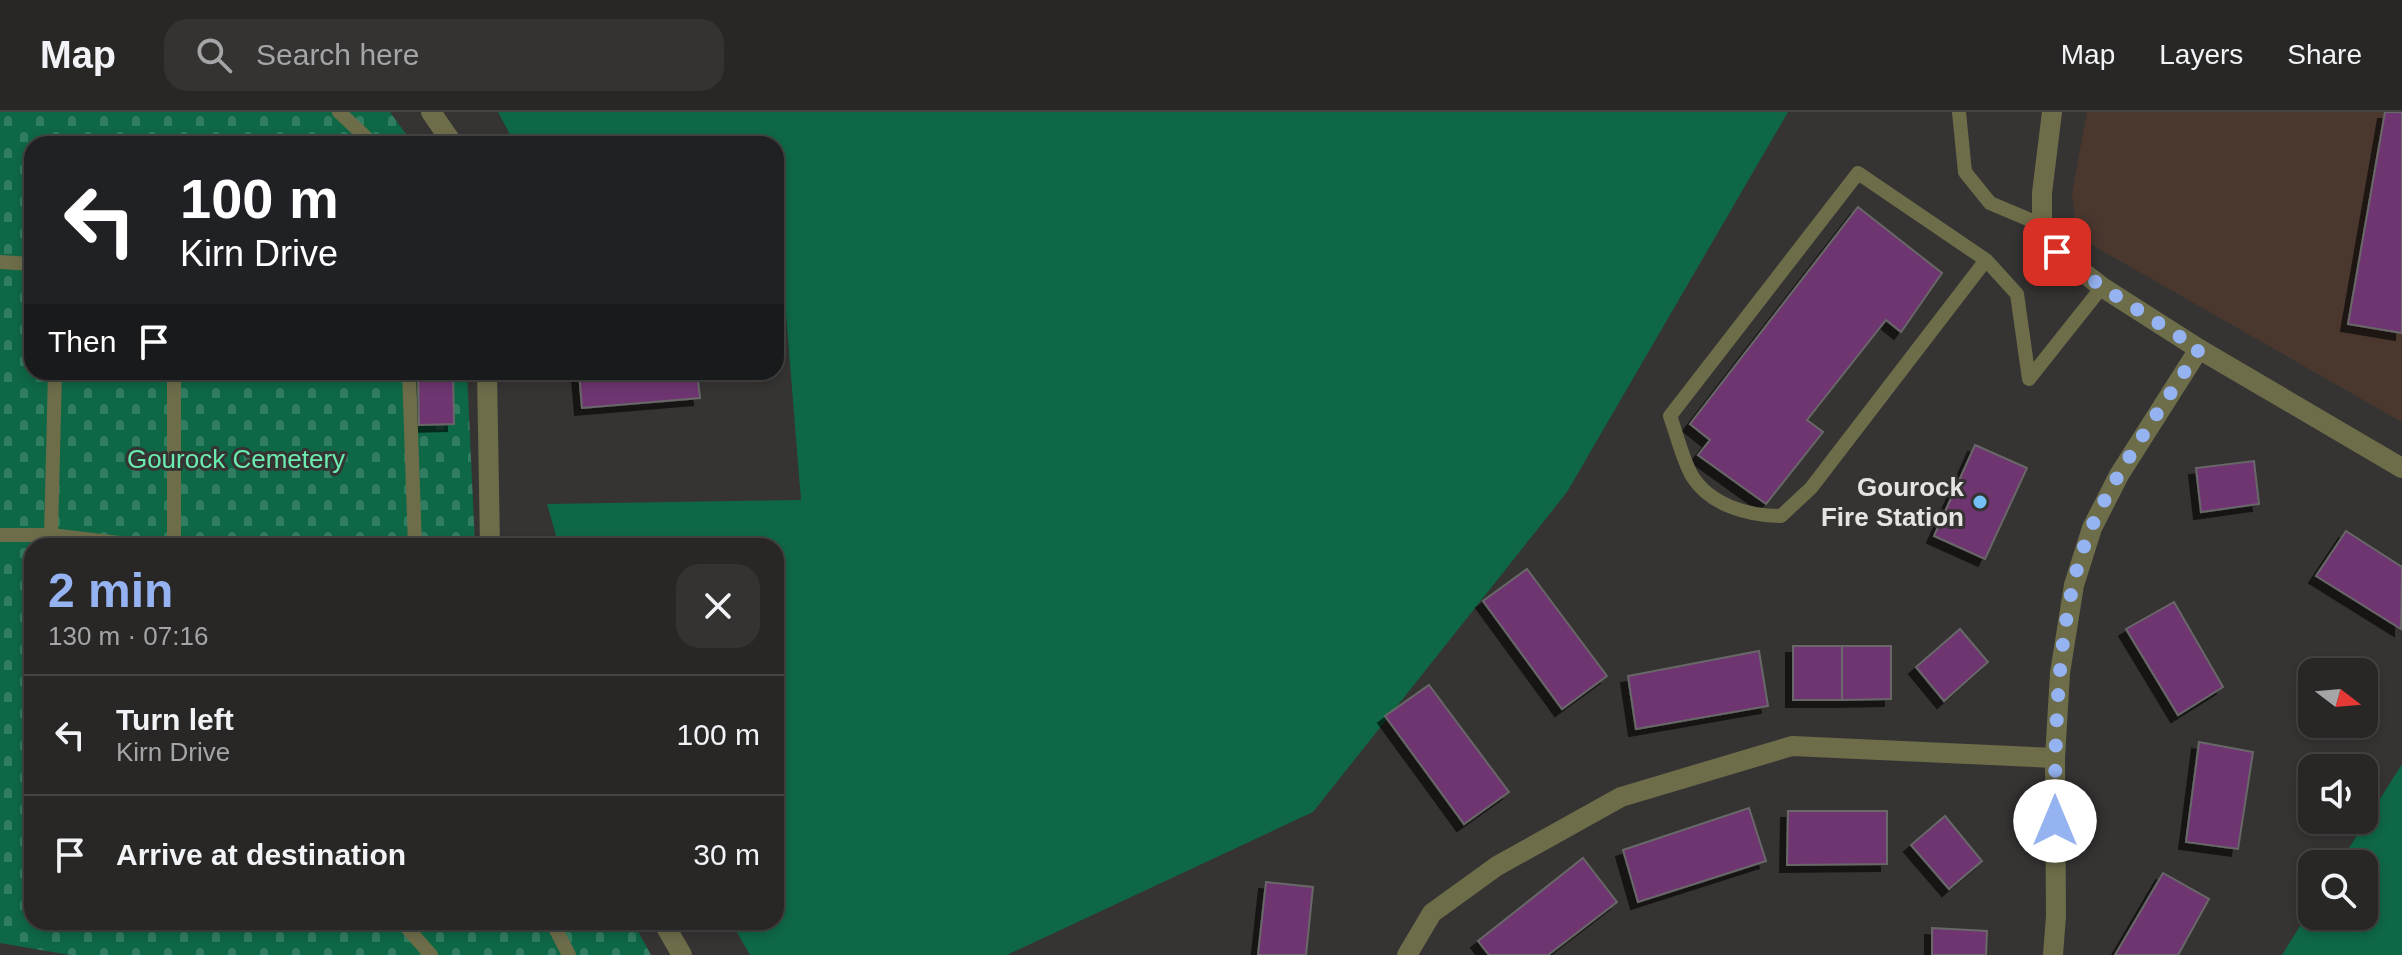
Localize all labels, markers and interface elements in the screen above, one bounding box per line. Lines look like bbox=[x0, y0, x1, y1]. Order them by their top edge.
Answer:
search box bbox=[164, 19, 724, 91]
icon: search bbox=[192, 33, 236, 77]
text: Map bbox=[40, 34, 116, 76]
text: Search here bbox=[256, 38, 419, 71]
text: Map bbox=[2061, 39, 2115, 70]
text: Layers bbox=[2159, 39, 2243, 70]
text: Share bbox=[2287, 39, 2362, 70]
text: 100 m bbox=[180, 167, 339, 230]
icon: left bbox=[48, 168, 152, 272]
pin bbox=[2023, 218, 2091, 286]
icon: arrive bbox=[2035, 230, 2079, 274]
text: Kirn Drive bbox=[180, 233, 338, 274]
icon: arrive bbox=[132, 320, 176, 364]
text: Then bbox=[48, 325, 116, 358]
park label: Gourock Cemetery bbox=[127, 444, 345, 474]
place label: Gourock Fire Station bbox=[1821, 472, 1965, 532]
marker: Gourock Fire Station bbox=[1971, 493, 1989, 511]
text: 2 min bbox=[48, 564, 173, 617]
button: close bbox=[676, 564, 760, 648]
text: 130 m · 07:16 bbox=[48, 621, 208, 651]
north arrow bbox=[2298, 658, 2378, 738]
map controls bbox=[2298, 658, 2378, 930]
text: Turn left bbox=[116, 703, 234, 736]
icon: left bbox=[48, 713, 92, 757]
text: 100 m bbox=[677, 718, 760, 751]
text: Kirn Drive bbox=[116, 737, 230, 767]
button: sound bbox=[2298, 754, 2378, 834]
position arrow bbox=[2013, 779, 2097, 863]
icon: arrive bbox=[48, 833, 92, 877]
text: Arrive at destination bbox=[116, 838, 406, 871]
text: 30 m bbox=[693, 838, 760, 871]
button: search bbox=[2298, 850, 2378, 930]

